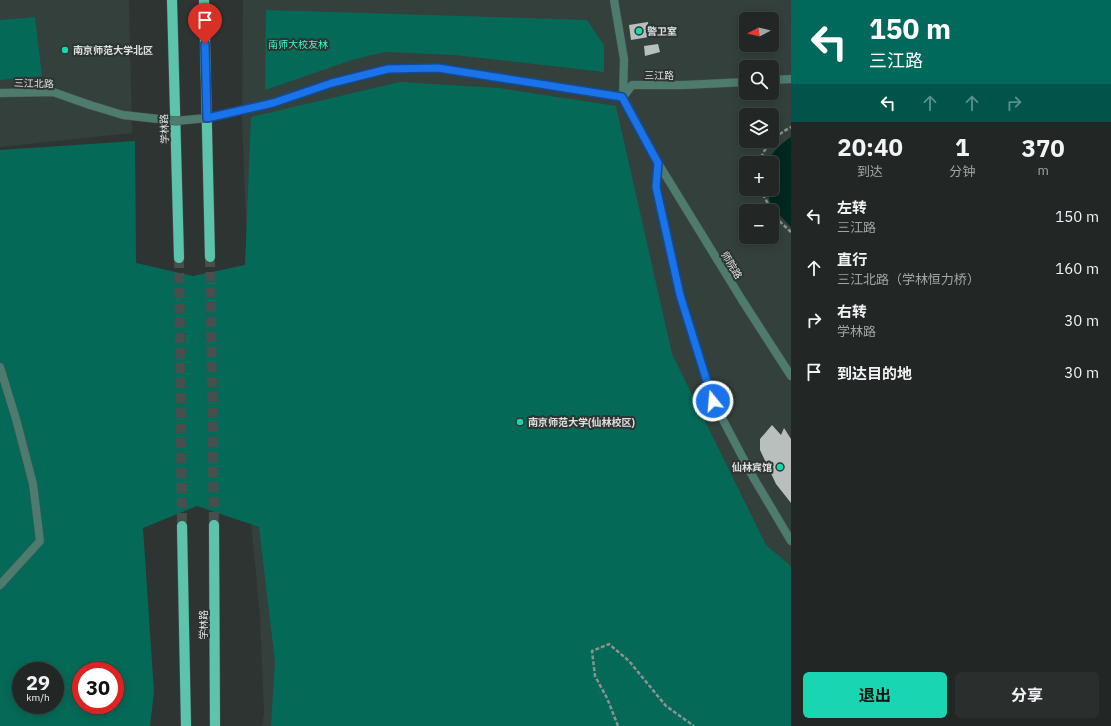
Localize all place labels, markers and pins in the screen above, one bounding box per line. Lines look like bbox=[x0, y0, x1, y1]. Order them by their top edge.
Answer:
pin bbox=[188, 3, 222, 44]
place label: 警卫室 bbox=[647, 25, 677, 38]
marker: 警卫室 bbox=[634, 26, 644, 36]
place label: 南京师范大学北区 bbox=[73, 44, 153, 57]
marker: 南京师范大学北区 bbox=[60, 45, 70, 55]
place label: 南京师范大学(仙林校区) bbox=[528, 416, 635, 429]
marker: 南京师范大学(仙林校区) bbox=[515, 417, 525, 427]
place label: 仙林宾馆 bbox=[731, 461, 772, 474]
marker: 仙林宾馆 bbox=[775, 462, 785, 472]

